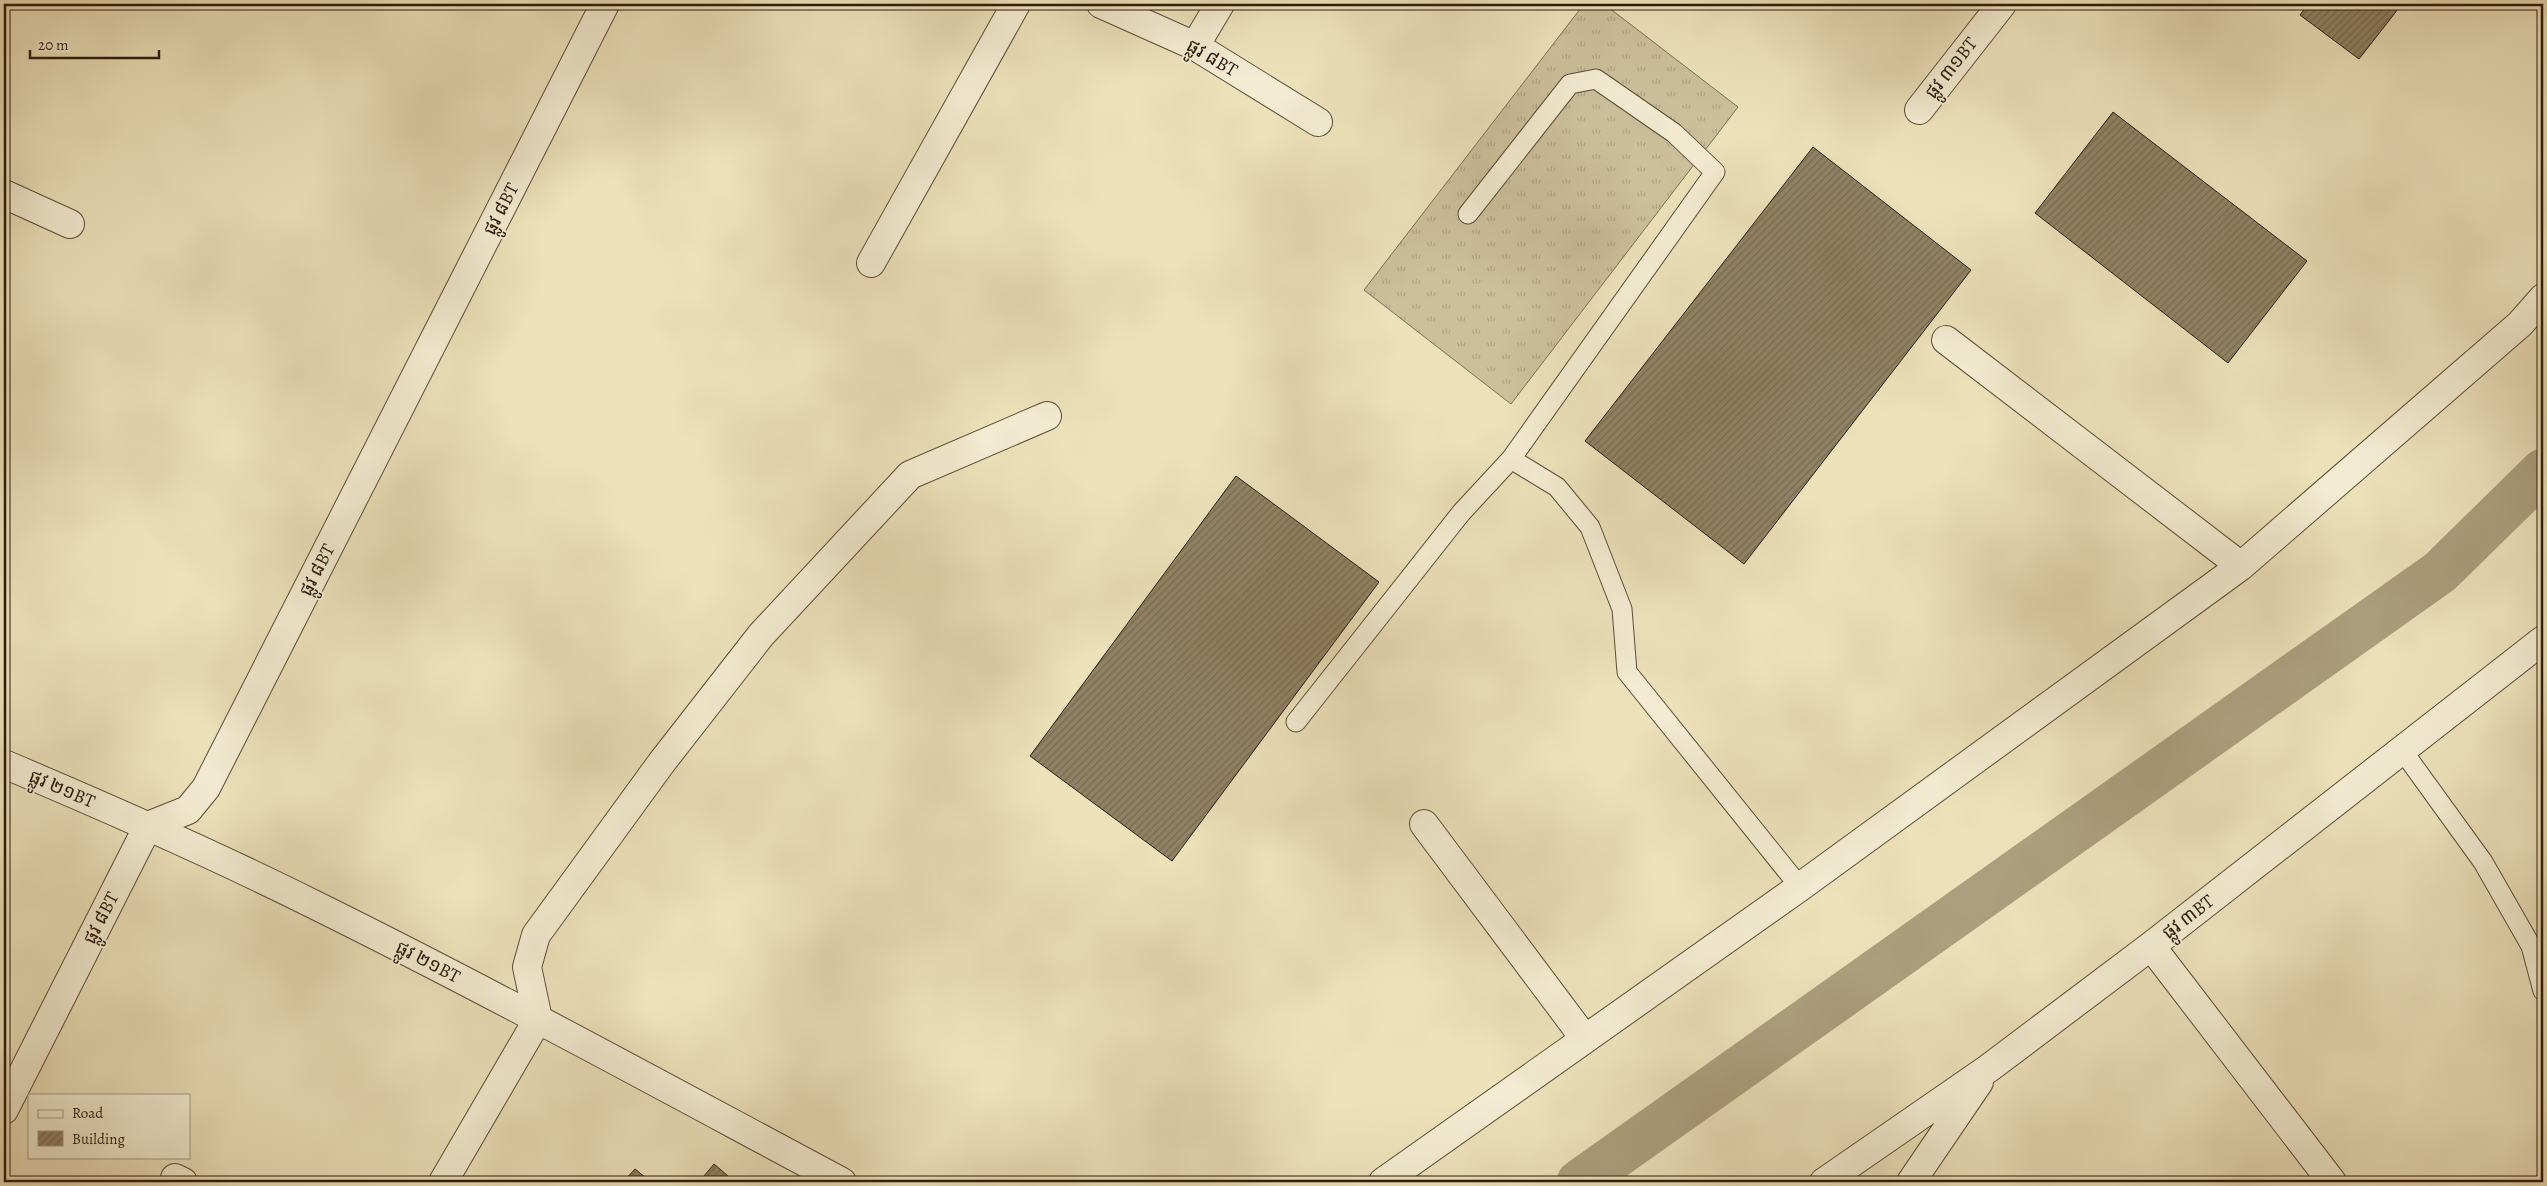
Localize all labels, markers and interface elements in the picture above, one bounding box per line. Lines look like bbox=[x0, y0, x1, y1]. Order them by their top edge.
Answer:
scale bar bbox=[30, 28, 159, 60]
street label: ផ្លូវ ៣១BT bbox=[1919, 31, 1987, 107]
street label: ផ្លូវ ៨BT bbox=[1180, 33, 1243, 87]
text: 20 m bbox=[38, 35, 69, 55]
street label: ផ្លូវ ៨BT bbox=[477, 178, 529, 241]
street label: ផ្លូវ ៨BT bbox=[293, 539, 345, 602]
street label: ផ្លូវ ២១BT bbox=[23, 763, 100, 818]
street label: ផ្លូវ ៨BT bbox=[77, 887, 129, 950]
street label: ផ្លូវ ៣BT bbox=[2156, 888, 2222, 948]
street label: ផ្លូវ ២១BT bbox=[389, 935, 466, 993]
legend bbox=[28, 1094, 190, 1158]
text: Road bbox=[72, 1103, 104, 1123]
text: Building bbox=[72, 1129, 125, 1149]

